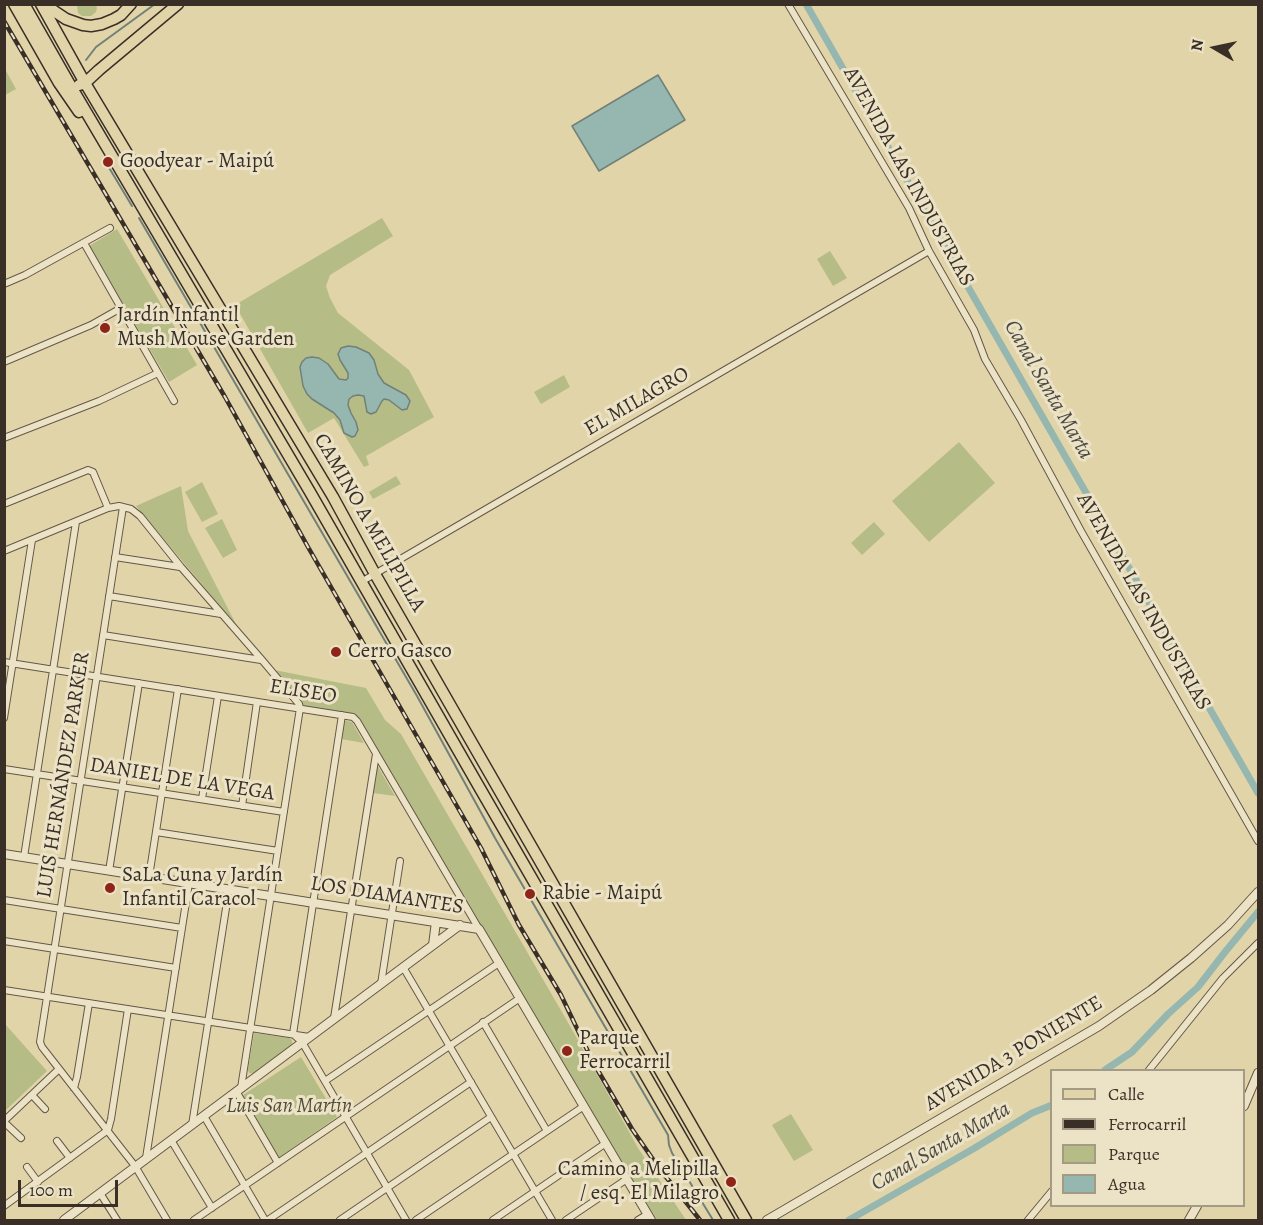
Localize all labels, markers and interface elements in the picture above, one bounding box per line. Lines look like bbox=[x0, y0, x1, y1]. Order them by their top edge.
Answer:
north arrow bbox=[1185, 18, 1245, 78]
text: N bbox=[1185, 38, 1209, 53]
street label: AVENIDA LAS INDUSTRIAS bbox=[837, 63, 979, 291]
place label: Goodyear - Maipú bbox=[120, 149, 274, 175]
marker: Goodyear - Maipú bbox=[101, 155, 115, 169]
place label: Jardín Infantil Mush Mouse Garden bbox=[117, 303, 294, 353]
water label: Canal Santa Marta bbox=[997, 316, 1099, 464]
marker: Jardín Infantil Mush Mouse Garden bbox=[98, 321, 112, 335]
street label: EL MILAGRO bbox=[580, 362, 694, 442]
street label: CAMINO A MELIPILLA bbox=[308, 429, 430, 617]
street label: AVENIDA LAS INDUSTRIAS bbox=[1070, 489, 1216, 715]
place label: Cerro Gasco bbox=[348, 639, 452, 665]
marker: Cerro Gasco bbox=[329, 645, 343, 659]
street label: LUIS HERNÁNDEZ PARKER bbox=[32, 650, 96, 900]
street label: ELISEO bbox=[268, 674, 338, 710]
street label: DANIEL DE LA VEGA bbox=[88, 753, 276, 807]
place label: SaLa Cuna y Jardín Infantil Caracol bbox=[122, 863, 283, 913]
street label: LOS DIAMANTES bbox=[309, 871, 465, 921]
marker: SaLa Cuna y Jardín Infantil Caracol bbox=[103, 881, 117, 895]
place label: Rabie - Maipú bbox=[542, 881, 662, 907]
marker: Rabie - Maipú bbox=[523, 887, 537, 901]
street label: AVENIDA 3 PONIENTE bbox=[921, 991, 1107, 1117]
place label: Parque Ferrocarril bbox=[579, 1026, 670, 1076]
marker: Parque Ferrocarril bbox=[560, 1044, 574, 1058]
legend bbox=[1050, 1069, 1245, 1207]
text: Calle bbox=[1108, 1082, 1145, 1106]
park label: Luis San Martín bbox=[226, 1094, 352, 1120]
water label: Canal Santa Marta bbox=[867, 1096, 1015, 1198]
text: Ferrocarril bbox=[1108, 1112, 1186, 1136]
text: Parque bbox=[1108, 1142, 1160, 1166]
place label: Camino a Melipilla / esq. El Milagro bbox=[558, 1157, 719, 1207]
scale bar bbox=[21, 1168, 122, 1206]
text: Agua bbox=[1108, 1172, 1146, 1196]
marker: Camino a Melipilla / esq. El Milagro bbox=[724, 1175, 738, 1189]
text: 100 m bbox=[29, 1178, 73, 1202]

